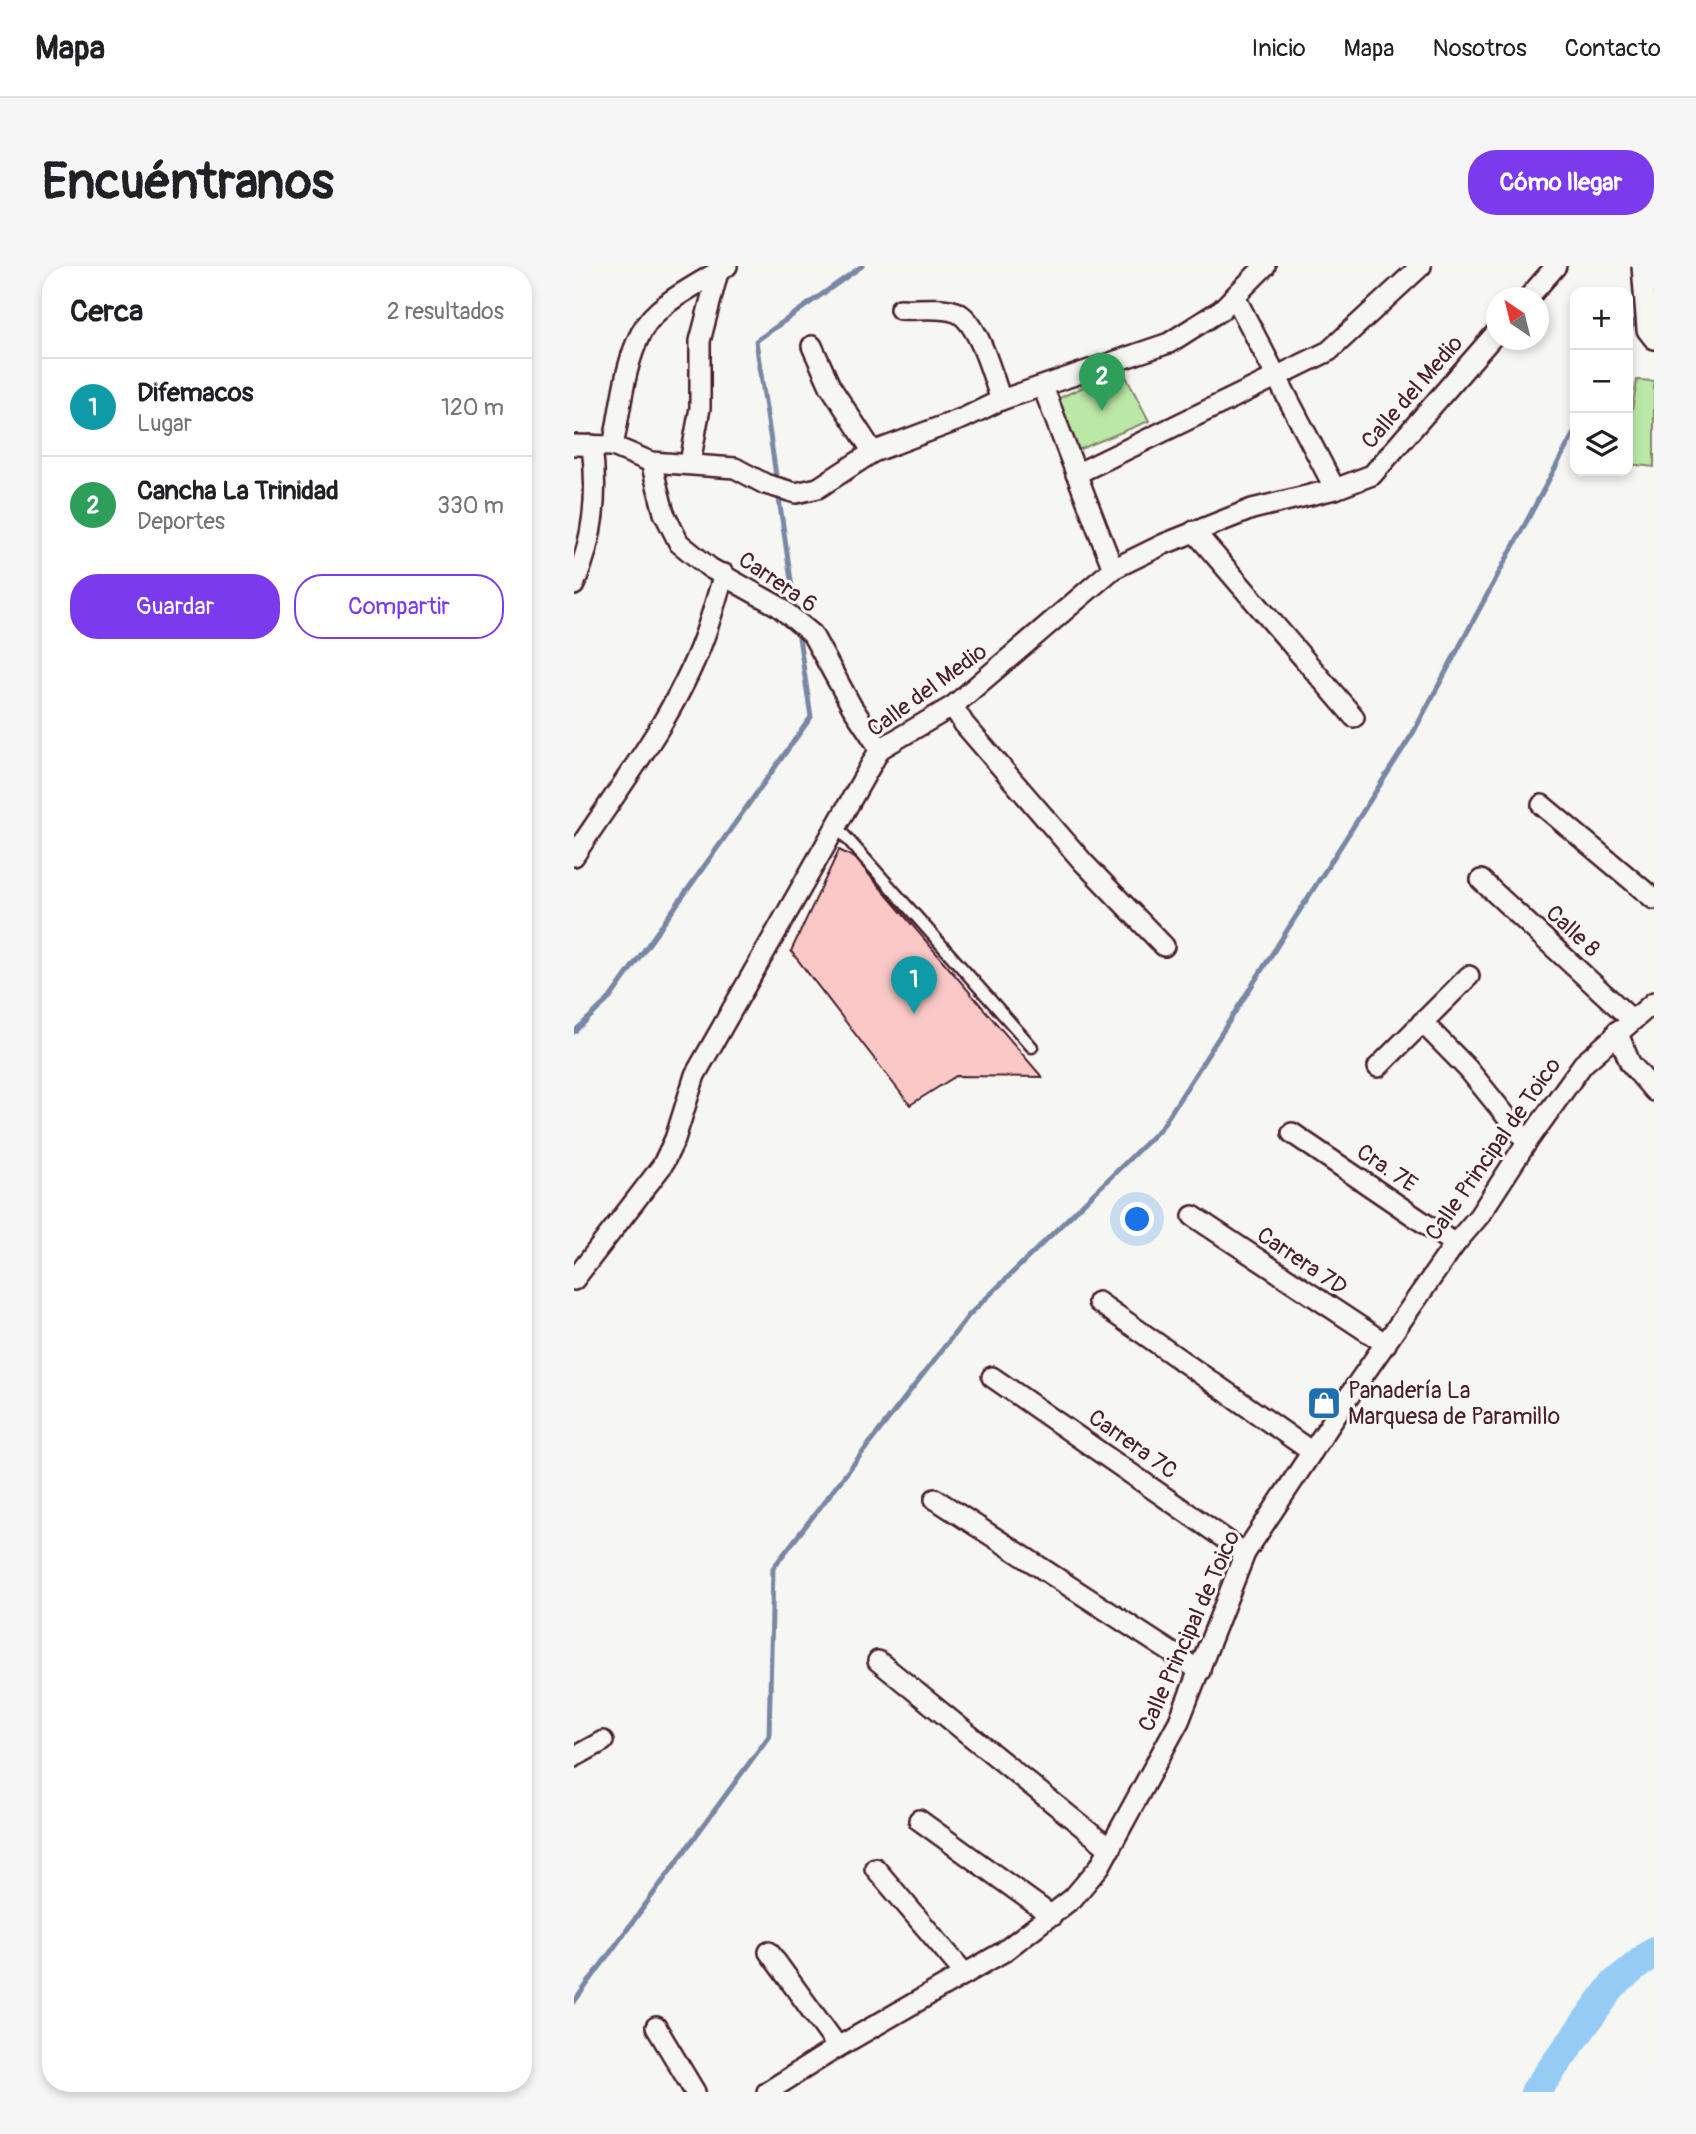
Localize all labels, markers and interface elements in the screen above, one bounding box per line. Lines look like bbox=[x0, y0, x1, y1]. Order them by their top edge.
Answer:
text: Mapa bbox=[35, 28, 105, 69]
text: Inicio bbox=[1252, 34, 1306, 63]
text: Mapa bbox=[1344, 34, 1395, 63]
text: Nosotros bbox=[1433, 34, 1527, 63]
text: Contacto bbox=[1565, 34, 1661, 63]
button: Cómo llegar bbox=[1468, 150, 1654, 215]
text: Encuéntranos bbox=[42, 152, 334, 213]
north arrow bbox=[1486, 287, 1549, 350]
map controls bbox=[1570, 287, 1633, 476]
button: + bbox=[1570, 287, 1633, 350]
text: Cerca bbox=[70, 293, 143, 330]
text: 2 resultados bbox=[387, 297, 504, 326]
street label: Calle del Medio bbox=[1355, 329, 1469, 455]
button: − bbox=[1570, 350, 1633, 413]
pin: 2 bbox=[1079, 353, 1125, 411]
text: Difemacos bbox=[137, 377, 253, 409]
text: 1 bbox=[89, 393, 98, 422]
text: 120 m bbox=[441, 393, 504, 422]
text: Lugar bbox=[137, 409, 192, 438]
button: layers bbox=[1570, 413, 1633, 476]
text: Cancha La Trinidad bbox=[137, 475, 339, 507]
text: 2 bbox=[87, 491, 99, 520]
text: 330 m bbox=[437, 491, 504, 520]
text: Deportes bbox=[137, 507, 225, 536]
street label: Carrera 6 bbox=[733, 545, 823, 619]
button: Guardar bbox=[70, 574, 280, 639]
button: Compartir bbox=[294, 574, 504, 639]
street label: Calle del Medio bbox=[861, 637, 993, 743]
street label: Calle 8 bbox=[1540, 899, 1606, 963]
pin: 1 bbox=[891, 956, 937, 1014]
street label: Calle Principal de Toico bbox=[1419, 1052, 1567, 1246]
street label: Cra. 7E bbox=[1351, 1137, 1423, 1199]
your location bbox=[1120, 1202, 1154, 1236]
street label: Carrera 7D bbox=[1251, 1220, 1353, 1302]
place label: Panadería La Marquesa de Paramillo bbox=[1348, 1376, 1560, 1431]
shop icon: Panadería La Marquesa de Paramillo bbox=[1305, 1384, 1343, 1422]
street label: Carrera 7C bbox=[1083, 1403, 1183, 1485]
street label: Calle Principal de Toico bbox=[1132, 1526, 1246, 1736]

